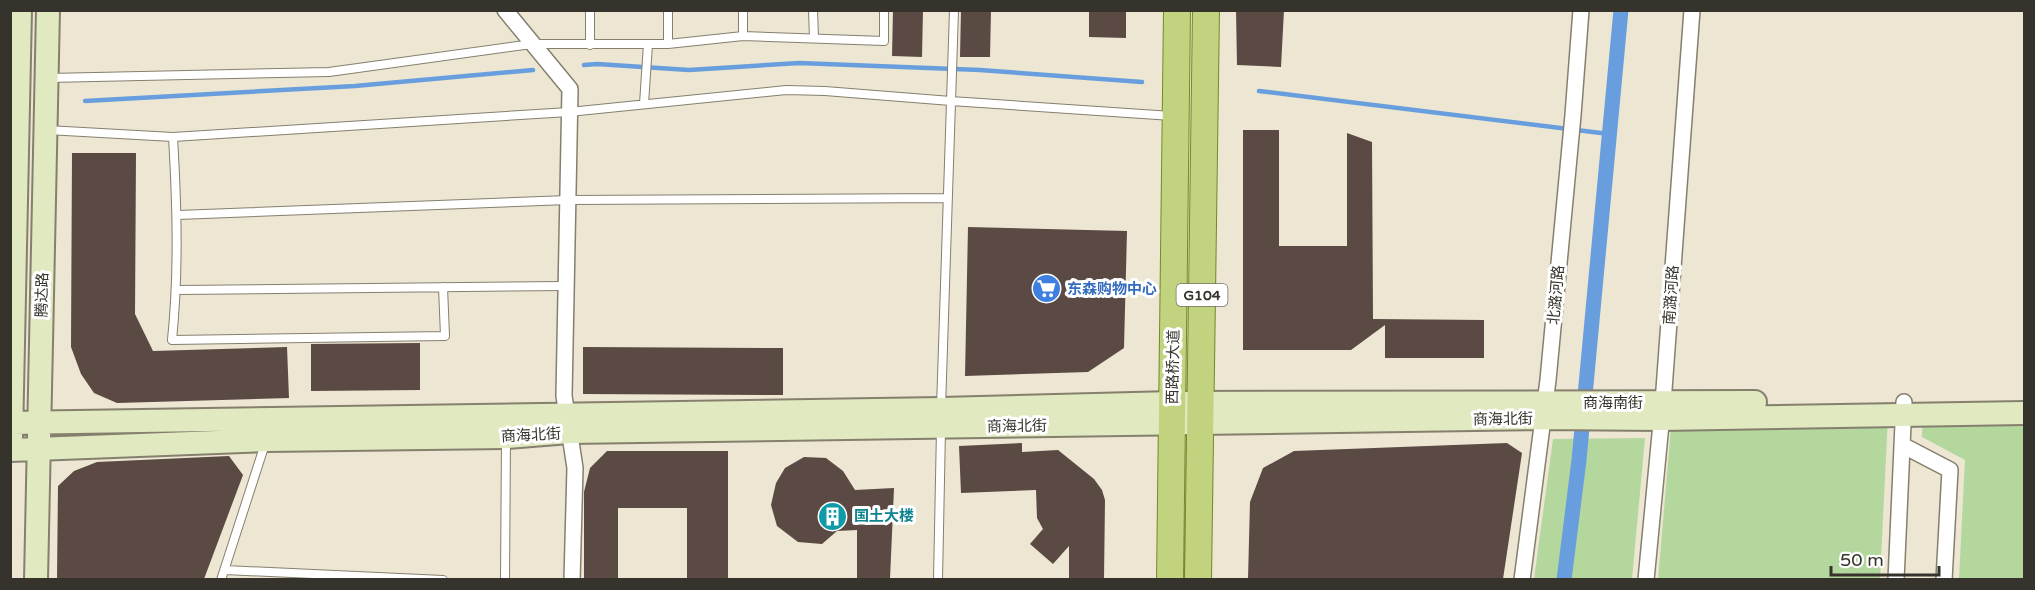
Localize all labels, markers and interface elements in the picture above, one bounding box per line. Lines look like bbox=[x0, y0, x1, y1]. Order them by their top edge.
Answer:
street label: 北潞河路 bbox=[1544, 264, 1568, 326]
street label: 南潞河路 bbox=[1660, 264, 1682, 326]
street label: 腾达路 bbox=[33, 272, 51, 318]
supermarket icon: 东森购物中心 bbox=[1030, 273, 1062, 305]
place label: 东森购物中心 bbox=[1067, 280, 1157, 298]
road number: G104 bbox=[1176, 284, 1228, 306]
street label: 西路桥大道 bbox=[1163, 329, 1183, 405]
street label: 商海南街 bbox=[1583, 394, 1643, 412]
street label: 商海北街 bbox=[1473, 409, 1533, 429]
street label: 商海北街 bbox=[987, 416, 1047, 436]
street label: 商海北街 bbox=[501, 424, 561, 446]
building icon: 国土大楼 bbox=[817, 500, 849, 532]
place label: 国土大楼 bbox=[854, 507, 914, 525]
scale bar bbox=[1831, 539, 1939, 577]
text: 50 m bbox=[1840, 549, 1884, 571]

